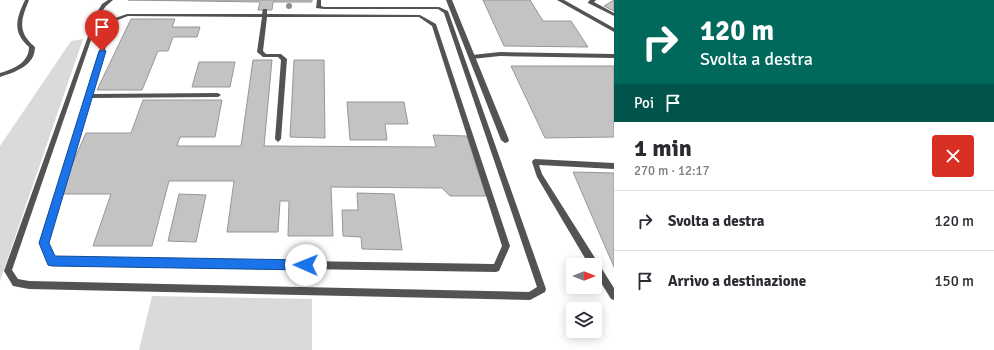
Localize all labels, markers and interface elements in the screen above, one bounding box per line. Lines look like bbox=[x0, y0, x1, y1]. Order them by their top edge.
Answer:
pin bbox=[85, 10, 119, 51]
text: 120 m bbox=[700, 14, 774, 48]
icon: arrive bbox=[91, 16, 113, 38]
icon: right bbox=[634, 16, 686, 68]
text: Svolta a destra bbox=[700, 48, 813, 70]
icon: arrive bbox=[662, 92, 684, 114]
text: Poi bbox=[634, 94, 654, 112]
text: 1 min bbox=[634, 133, 692, 163]
button: close bbox=[932, 135, 974, 177]
text: 270 m · 12:17 bbox=[634, 163, 710, 179]
icon: right bbox=[634, 210, 656, 232]
text: Svolta a destra bbox=[668, 212, 764, 230]
text: 120 m bbox=[934, 212, 974, 230]
position arrow bbox=[285, 244, 327, 286]
north arrow bbox=[566, 258, 602, 294]
map controls bbox=[566, 258, 602, 338]
icon: arrive bbox=[634, 270, 656, 292]
text: Arrivo a destinazione bbox=[668, 272, 806, 290]
text: 150 m bbox=[934, 272, 974, 290]
button: layers bbox=[566, 302, 602, 338]

